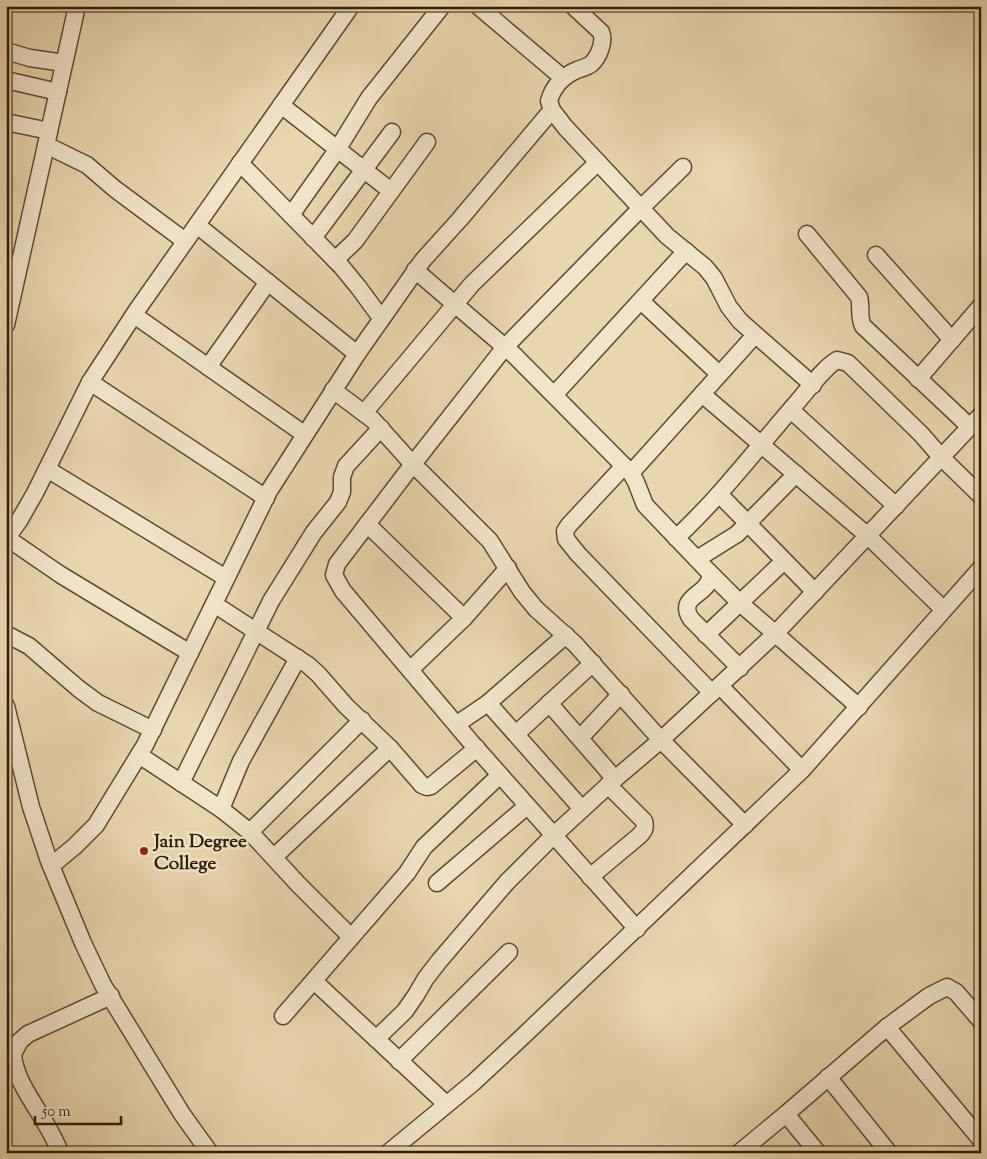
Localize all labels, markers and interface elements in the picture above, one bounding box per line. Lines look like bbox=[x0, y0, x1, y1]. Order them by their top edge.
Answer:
place label: Jain Degree College bbox=[152, 829, 247, 878]
marker: Jain Degree College bbox=[138, 845, 150, 857]
scale bar bbox=[35, 1094, 121, 1126]
text: 50 m bbox=[41, 1102, 71, 1123]

